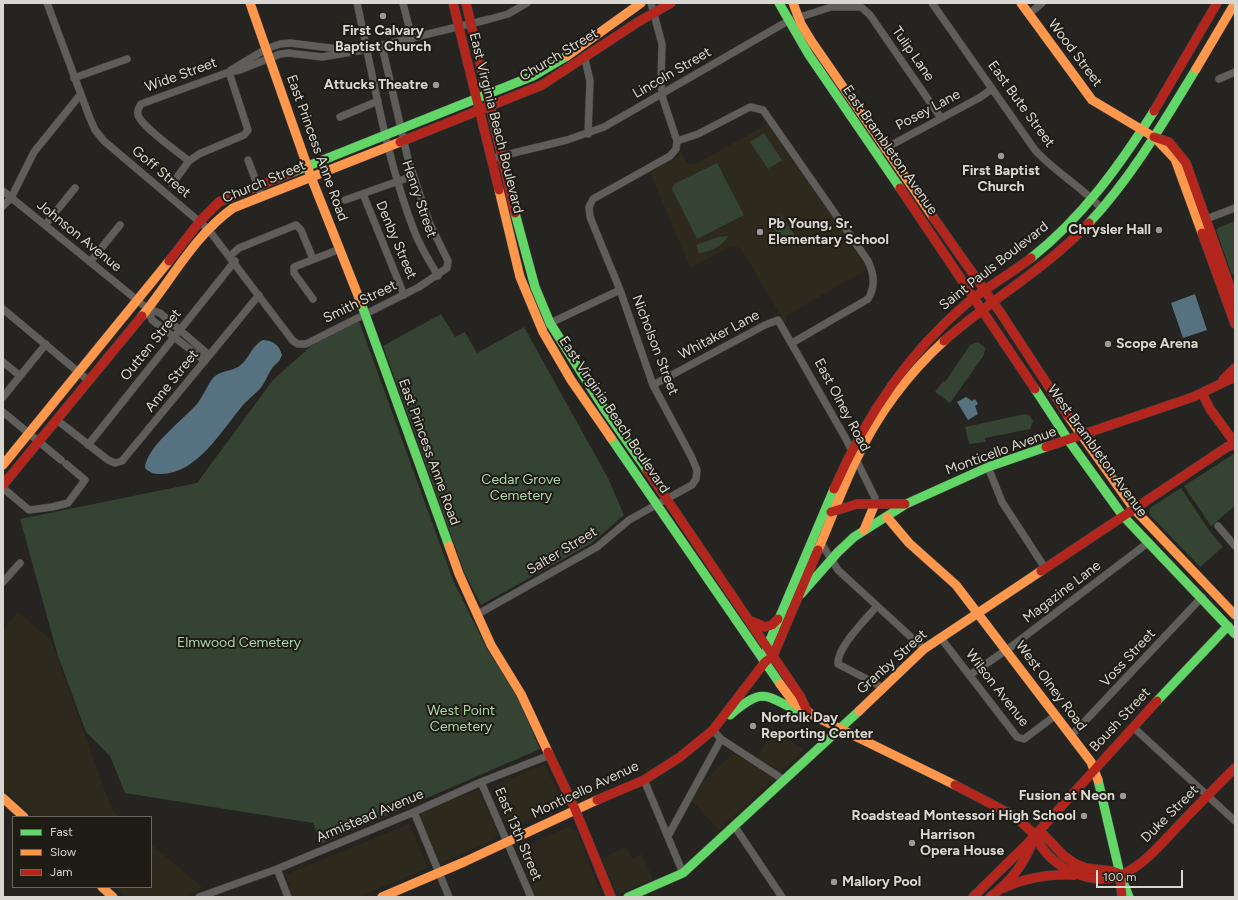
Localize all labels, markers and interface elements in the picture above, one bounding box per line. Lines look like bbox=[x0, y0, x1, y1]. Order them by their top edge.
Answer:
marker: First Calvary Baptist Church bbox=[378, 11, 388, 21]
street label: Wood Street bbox=[1044, 16, 1106, 90]
place label: First Calvary Baptist Church bbox=[335, 23, 431, 56]
street label: Tulip Lane bbox=[888, 23, 938, 85]
street label: Church Street bbox=[517, 25, 601, 85]
street label: East Virginia Beach Boulevard bbox=[465, 31, 527, 215]
street label: Lincoln Street bbox=[630, 44, 714, 102]
street label: Wide Street bbox=[143, 54, 219, 96]
street label: East Bute Street bbox=[984, 58, 1058, 150]
street label: East Princess Anne Road bbox=[283, 72, 351, 224]
place label: Attucks Theatre bbox=[324, 77, 428, 93]
marker: Attucks Theatre bbox=[431, 80, 441, 90]
street label: East Brambleton Avenue bbox=[839, 82, 941, 218]
street label: Posey Lane bbox=[893, 86, 963, 134]
street label: Goff Street bbox=[128, 143, 194, 201]
marker: First Baptist Church bbox=[996, 151, 1006, 161]
street label: Church Street bbox=[220, 157, 308, 207]
street label: Henry Street bbox=[398, 158, 440, 240]
place label: First Baptist Church bbox=[962, 163, 1040, 196]
street label: Johnson Avenue bbox=[33, 197, 125, 275]
street label: Denby Street bbox=[372, 198, 420, 282]
place label: Pb Young, Sr. Elementary School bbox=[768, 216, 889, 248]
street label: Saint Pauls Boulevard bbox=[936, 218, 1052, 314]
place label: Chrysler Hall bbox=[1068, 222, 1151, 238]
marker: Chrysler Hall bbox=[1154, 225, 1164, 235]
marker: Pb Young, Sr. Elementary School bbox=[755, 227, 765, 237]
street label: Smith Street bbox=[321, 277, 399, 327]
street label: Nicholson Street bbox=[628, 293, 682, 397]
street label: Outten Street bbox=[117, 306, 185, 384]
street label: Whitaker Lane bbox=[676, 307, 762, 363]
street label: East Virginia Beach Boulevard bbox=[555, 333, 673, 497]
place label: Scope Arena bbox=[1116, 336, 1198, 352]
marker: Scope Arena bbox=[1103, 339, 1113, 349]
street label: Anne Street bbox=[142, 346, 202, 416]
street label: East Olney Road bbox=[810, 356, 874, 454]
street label: East Princess Anne Road bbox=[395, 376, 463, 528]
street label: West Brambleton Avenue bbox=[1043, 382, 1151, 520]
street label: Monticello Avenue bbox=[943, 423, 1059, 479]
park label: Cedar Grove Cemetery bbox=[481, 472, 561, 504]
street label: Salter Street bbox=[524, 523, 600, 579]
street label: Magazine Lane bbox=[1020, 557, 1104, 627]
street label: Granby Street bbox=[854, 626, 930, 698]
street label: Voss Street bbox=[1097, 626, 1159, 690]
park label: Elmwood Cemetery bbox=[177, 635, 301, 651]
street label: West Olney Road bbox=[1012, 638, 1090, 734]
street label: Wilson Avenue bbox=[962, 646, 1032, 730]
street label: Boush Street bbox=[1086, 684, 1154, 756]
park label: West Point Cemetery bbox=[427, 703, 495, 736]
place label: Norfolk Day Reporting Center bbox=[761, 710, 873, 742]
marker: Norfolk Day Reporting Center bbox=[748, 721, 758, 731]
street label: Monticello Avenue bbox=[529, 758, 641, 822]
street label: Duke Street bbox=[1138, 782, 1202, 846]
street label: East 13th Street bbox=[491, 785, 545, 883]
street label: Armistead Avenue bbox=[314, 786, 426, 846]
place label: Fusion at Neon bbox=[1019, 788, 1115, 804]
marker: Fusion at Neon bbox=[1118, 791, 1128, 801]
place label: Roadstead Montessori High School bbox=[852, 808, 1076, 824]
marker: Roadstead Montessori High School bbox=[1079, 811, 1089, 821]
legend bbox=[12, 816, 152, 888]
text: Fast bbox=[50, 825, 73, 839]
place label: Harrison Opera House bbox=[920, 827, 1004, 860]
marker: Harrison Opera House bbox=[907, 838, 917, 848]
text: Slow bbox=[50, 845, 76, 859]
scale bar bbox=[1098, 862, 1185, 888]
text: Jam bbox=[50, 865, 73, 879]
text: 100 m bbox=[1103, 870, 1137, 884]
place label: Mallory Pool bbox=[842, 874, 921, 890]
marker: Mallory Pool bbox=[829, 877, 839, 887]

